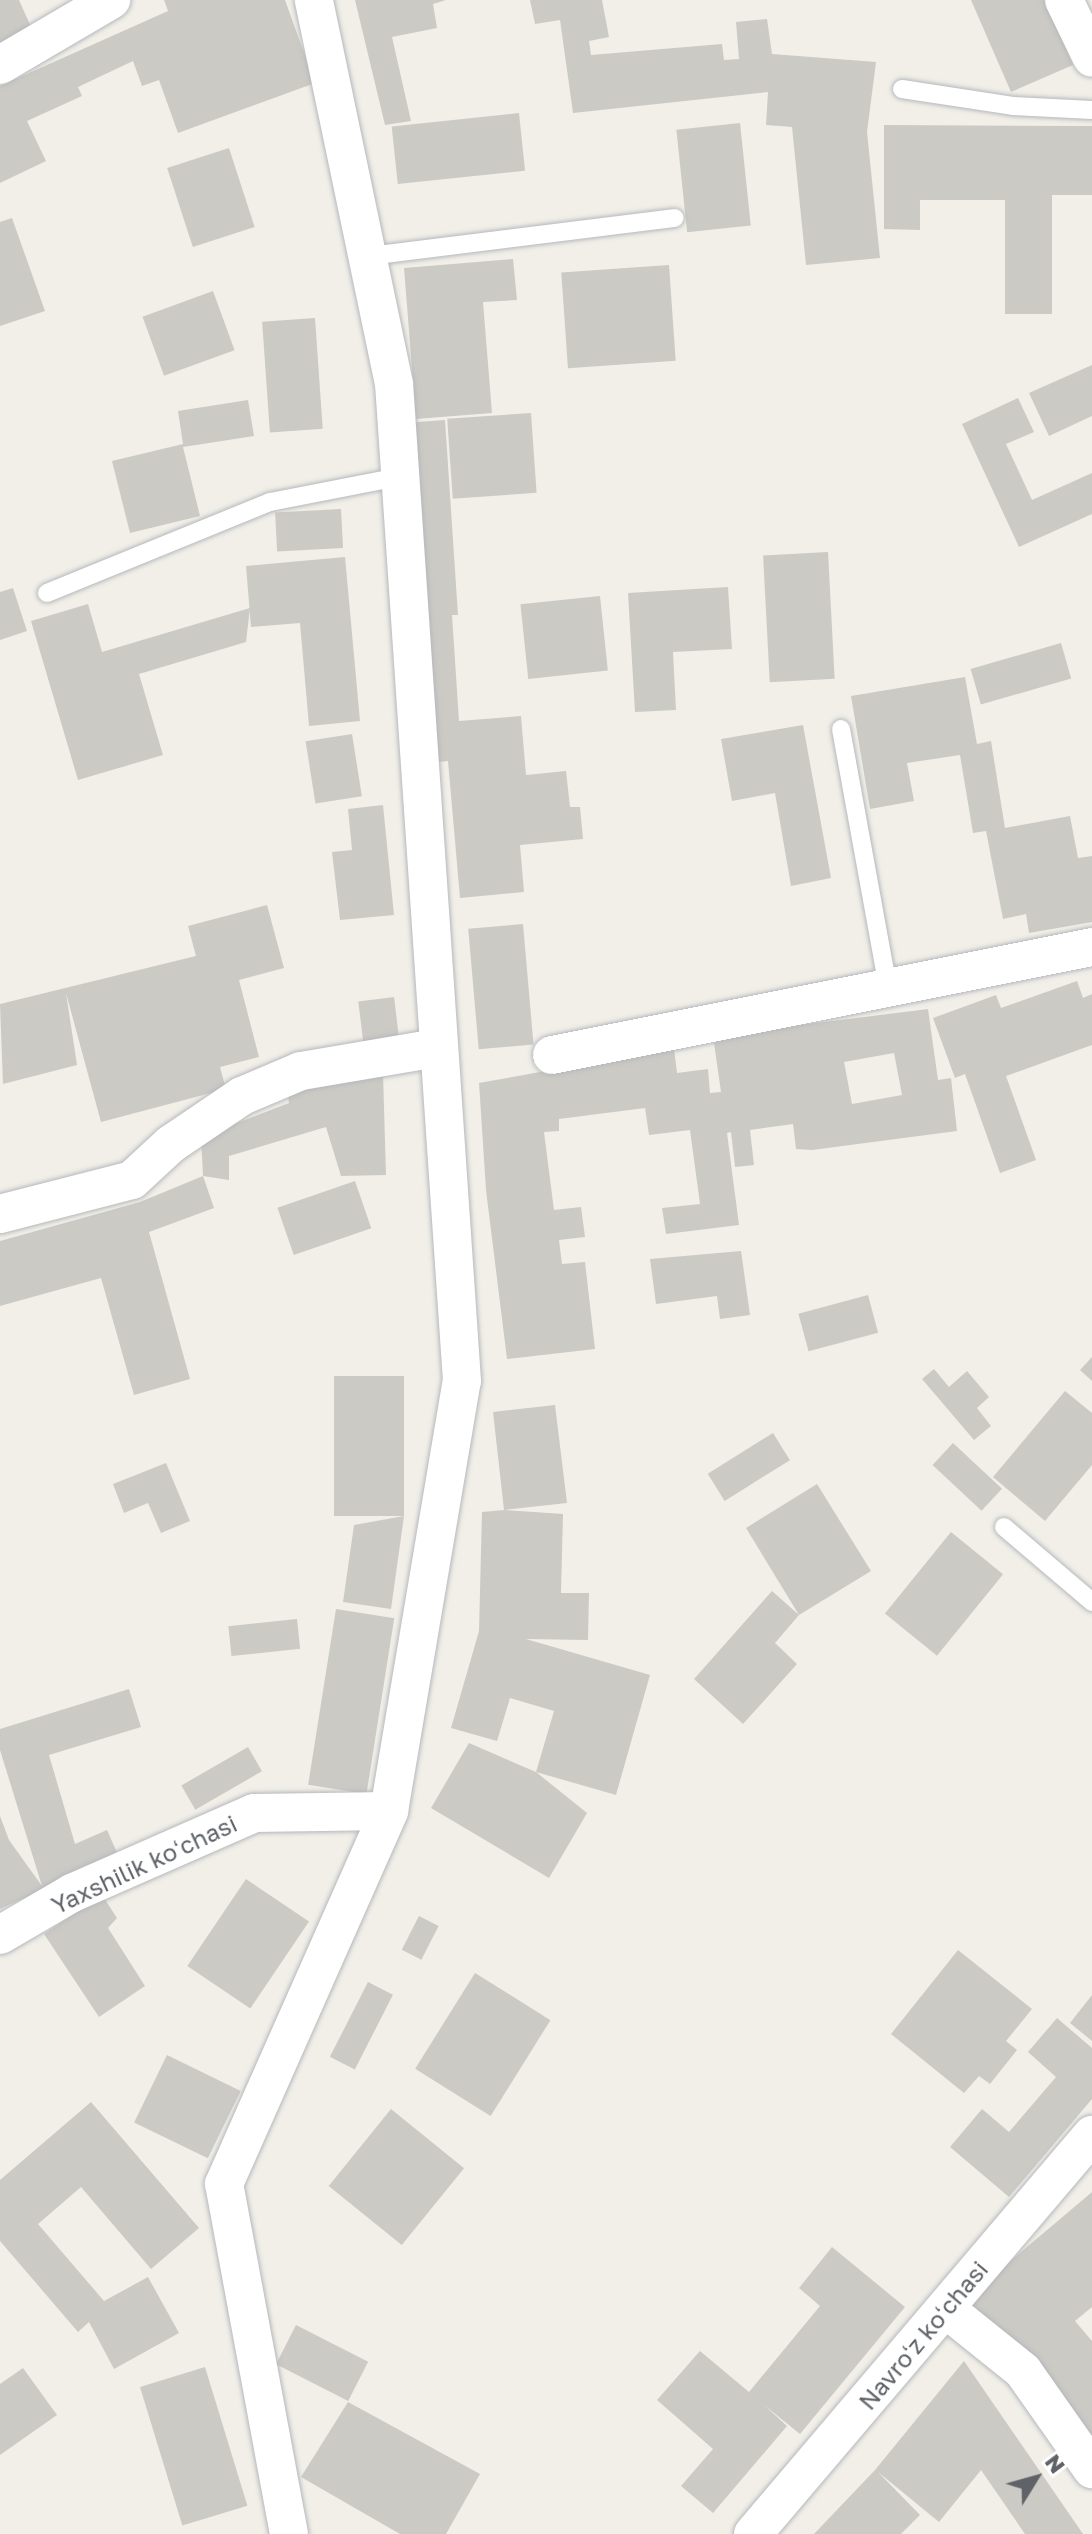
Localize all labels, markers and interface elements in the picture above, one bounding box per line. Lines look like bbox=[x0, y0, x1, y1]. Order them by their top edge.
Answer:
street label: Yaxshilik koʻchasi bbox=[47, 1808, 241, 1920]
street label: Navroʻz koʻchasi bbox=[852, 2255, 994, 2415]
north arrow bbox=[996, 2438, 1076, 2518]
text: N bbox=[1040, 2448, 1071, 2478]

